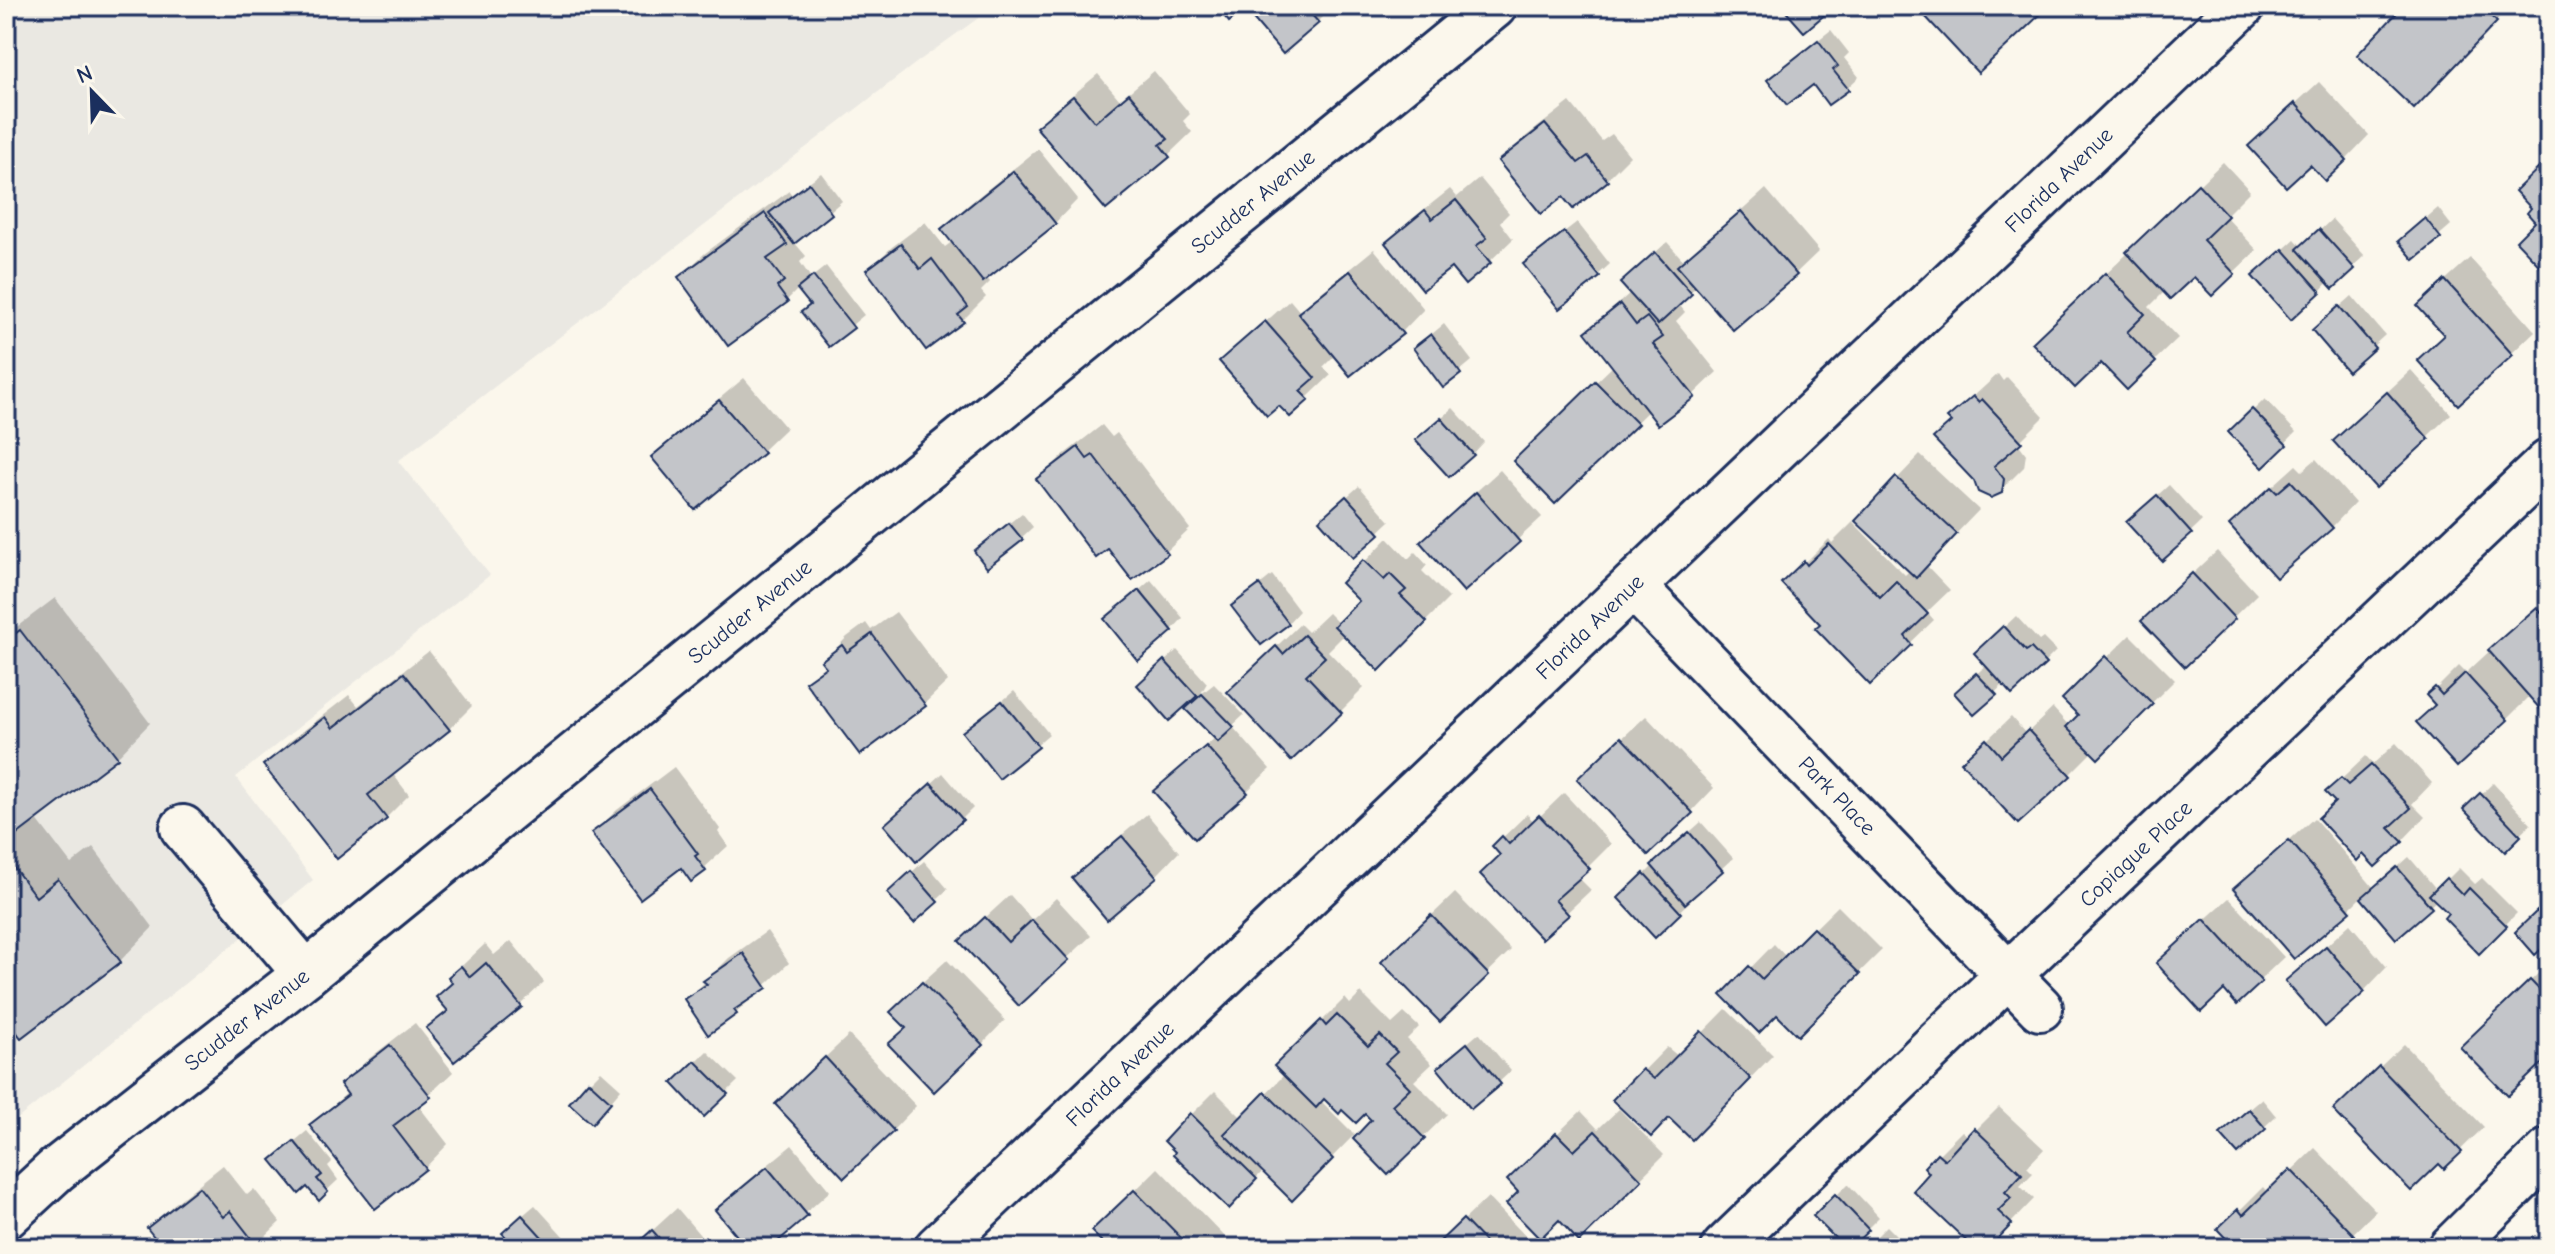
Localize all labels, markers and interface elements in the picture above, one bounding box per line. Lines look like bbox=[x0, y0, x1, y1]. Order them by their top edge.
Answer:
north arrow bbox=[52, 52, 132, 132]
text: N bbox=[73, 60, 96, 89]
street label: Florida Avenue bbox=[2000, 122, 2118, 238]
street label: Scudder Avenue bbox=[1186, 144, 1320, 260]
street label: Scudder Avenue bbox=[683, 554, 817, 670]
street label: Florida Avenue bbox=[1531, 569, 1649, 685]
street label: Park Place bbox=[1793, 751, 1881, 841]
street label: Copiague Place bbox=[2074, 795, 2198, 913]
street label: Scudder Avenue bbox=[179, 963, 315, 1077]
street label: Florida Avenue bbox=[1061, 1016, 1179, 1132]

